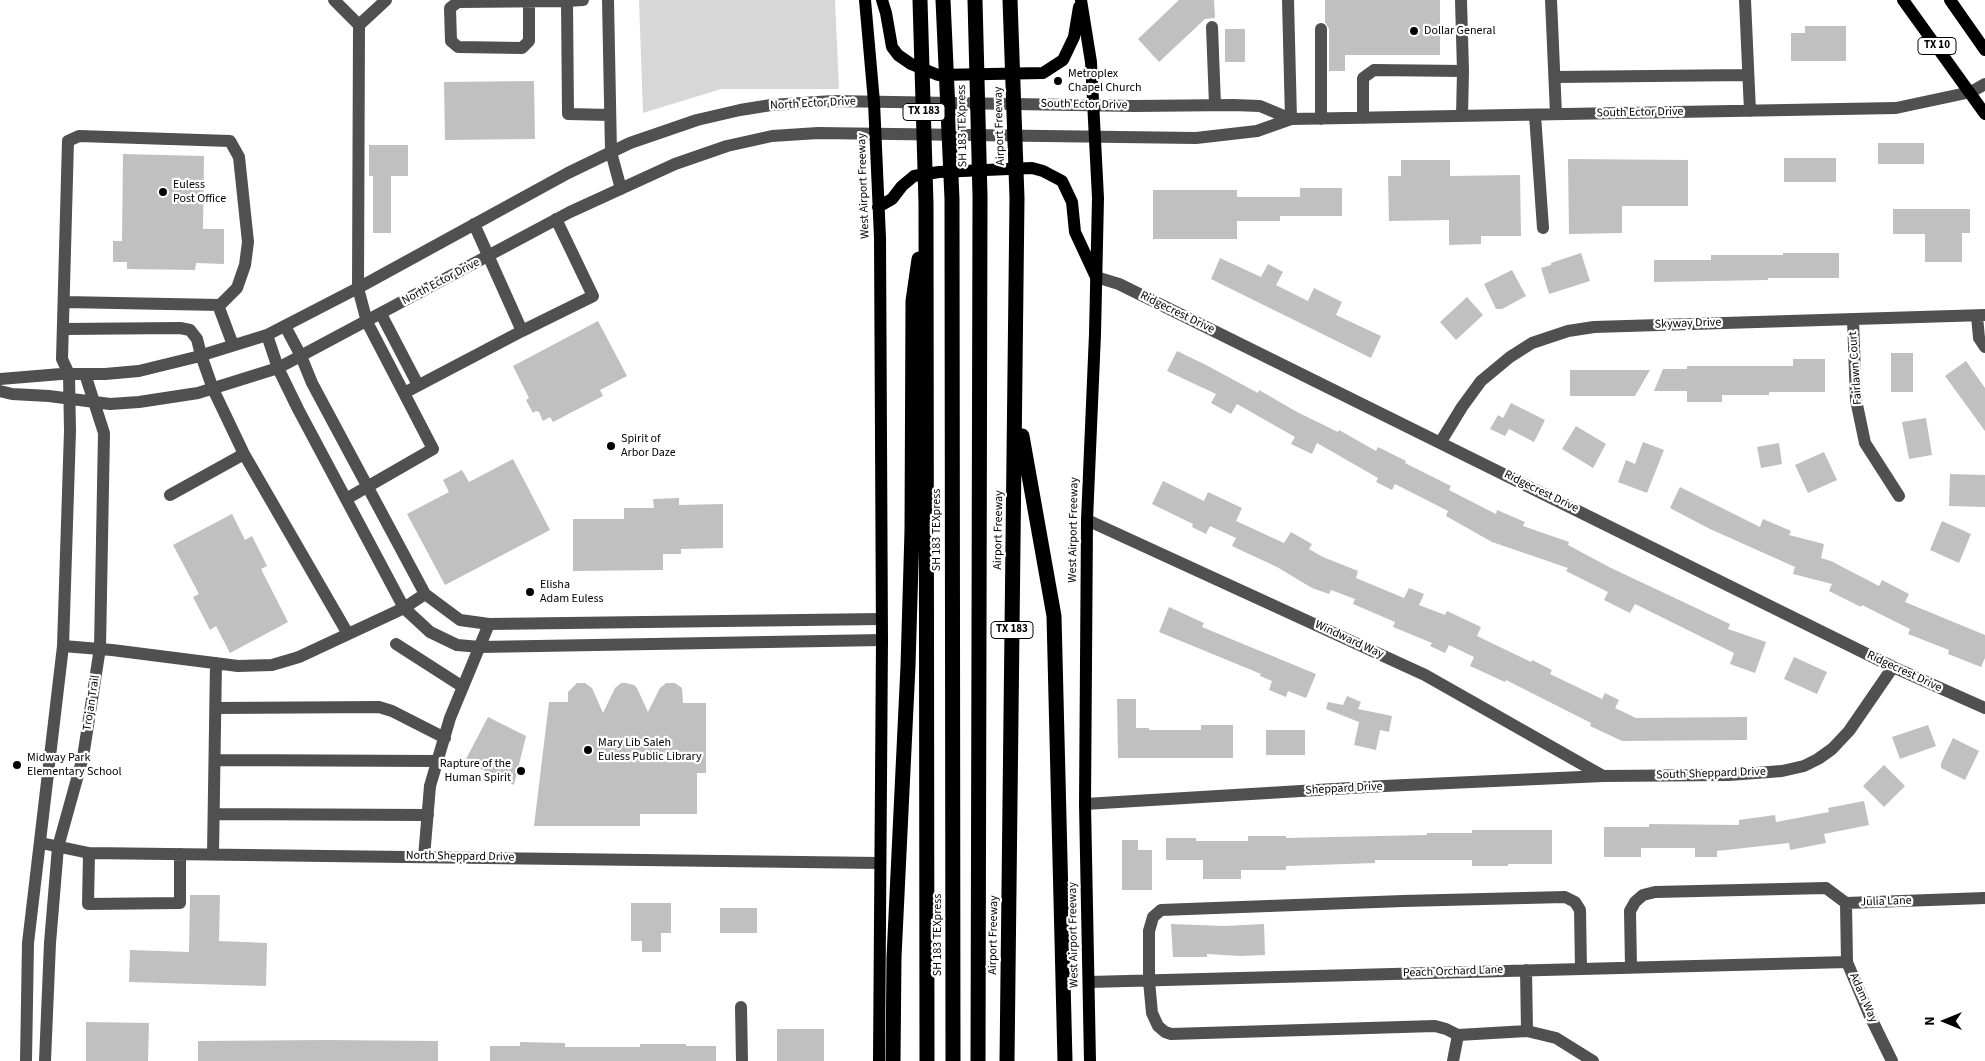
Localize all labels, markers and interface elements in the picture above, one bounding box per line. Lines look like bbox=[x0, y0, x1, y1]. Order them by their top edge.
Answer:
place label: Dollar General bbox=[1424, 24, 1495, 38]
marker: Dollar General bbox=[1408, 25, 1420, 37]
road number: TX 10 bbox=[1918, 37, 1956, 54]
place label: Metroplex Chapel Church bbox=[1068, 67, 1141, 95]
marker: Metroplex Chapel Church bbox=[1052, 75, 1064, 87]
street label: SH 183 TEXpress bbox=[955, 85, 971, 167]
street label: Airport Freeway bbox=[991, 86, 1009, 166]
street label: North Ector Drive bbox=[770, 95, 856, 113]
street label: South Ector Drive bbox=[1040, 97, 1128, 113]
road number: TX 183 bbox=[903, 104, 945, 120]
street label: South Ector Drive bbox=[1596, 105, 1684, 121]
street label: West Airport Freeway bbox=[855, 133, 873, 239]
place label: Euless Post Office bbox=[173, 178, 226, 206]
marker: Euless Post Office bbox=[157, 186, 169, 198]
street label: North Ector Drive bbox=[400, 255, 482, 309]
street label: Ridgecrest Drive bbox=[1137, 289, 1217, 337]
street label: Skyway Drive bbox=[1655, 316, 1721, 332]
street label: Fairlawn Court bbox=[1846, 331, 1866, 405]
place label: Spirit of Arbor Daze bbox=[621, 432, 676, 460]
marker: Spirit of Arbor Daze bbox=[605, 440, 617, 452]
street label: Ridgecrest Drive bbox=[1501, 468, 1581, 516]
street label: West Airport Freeway bbox=[1066, 477, 1082, 583]
street label: SH 183 TEXpress bbox=[930, 489, 944, 571]
street label: Airport Freeway bbox=[991, 490, 1007, 570]
place label: Elisha Adam Euless bbox=[540, 578, 603, 606]
marker: Elisha Adam Euless bbox=[524, 586, 536, 598]
street label: Windward Way bbox=[1312, 618, 1386, 662]
road number: TX 183 bbox=[991, 622, 1033, 638]
street label: Ridgecrest Drive bbox=[1864, 648, 1944, 696]
street label: Trojan Trail bbox=[80, 674, 104, 732]
place label: Mary Lib Saleh Euless Public Library bbox=[598, 736, 702, 764]
marker: Mary Lib Saleh Euless Public Library bbox=[582, 744, 594, 756]
place label: Midway Park Elementary School bbox=[27, 751, 122, 779]
place label: Rapture of the Human Spirit bbox=[440, 757, 511, 785]
marker: Midway Park Elementary School bbox=[11, 759, 23, 771]
marker: Rapture of the Human Spirit bbox=[515, 765, 527, 777]
street label: South Sheppard Drive bbox=[1656, 765, 1766, 783]
street label: Sheppard Drive bbox=[1305, 780, 1383, 798]
street label: North Sheppard Drive bbox=[406, 849, 514, 865]
street label: West Airport Freeway bbox=[1066, 882, 1082, 988]
street label: SH 183 TEXpress bbox=[931, 894, 945, 976]
street label: Julia Lane bbox=[1860, 894, 1912, 910]
street label: Airport Freeway bbox=[986, 895, 1002, 975]
street label: Peach Orchard Lane bbox=[1403, 963, 1503, 981]
street label: Adam Way bbox=[1846, 971, 1880, 1025]
north arrow bbox=[1920, 996, 1970, 1046]
text: N bbox=[1920, 1016, 1940, 1026]

